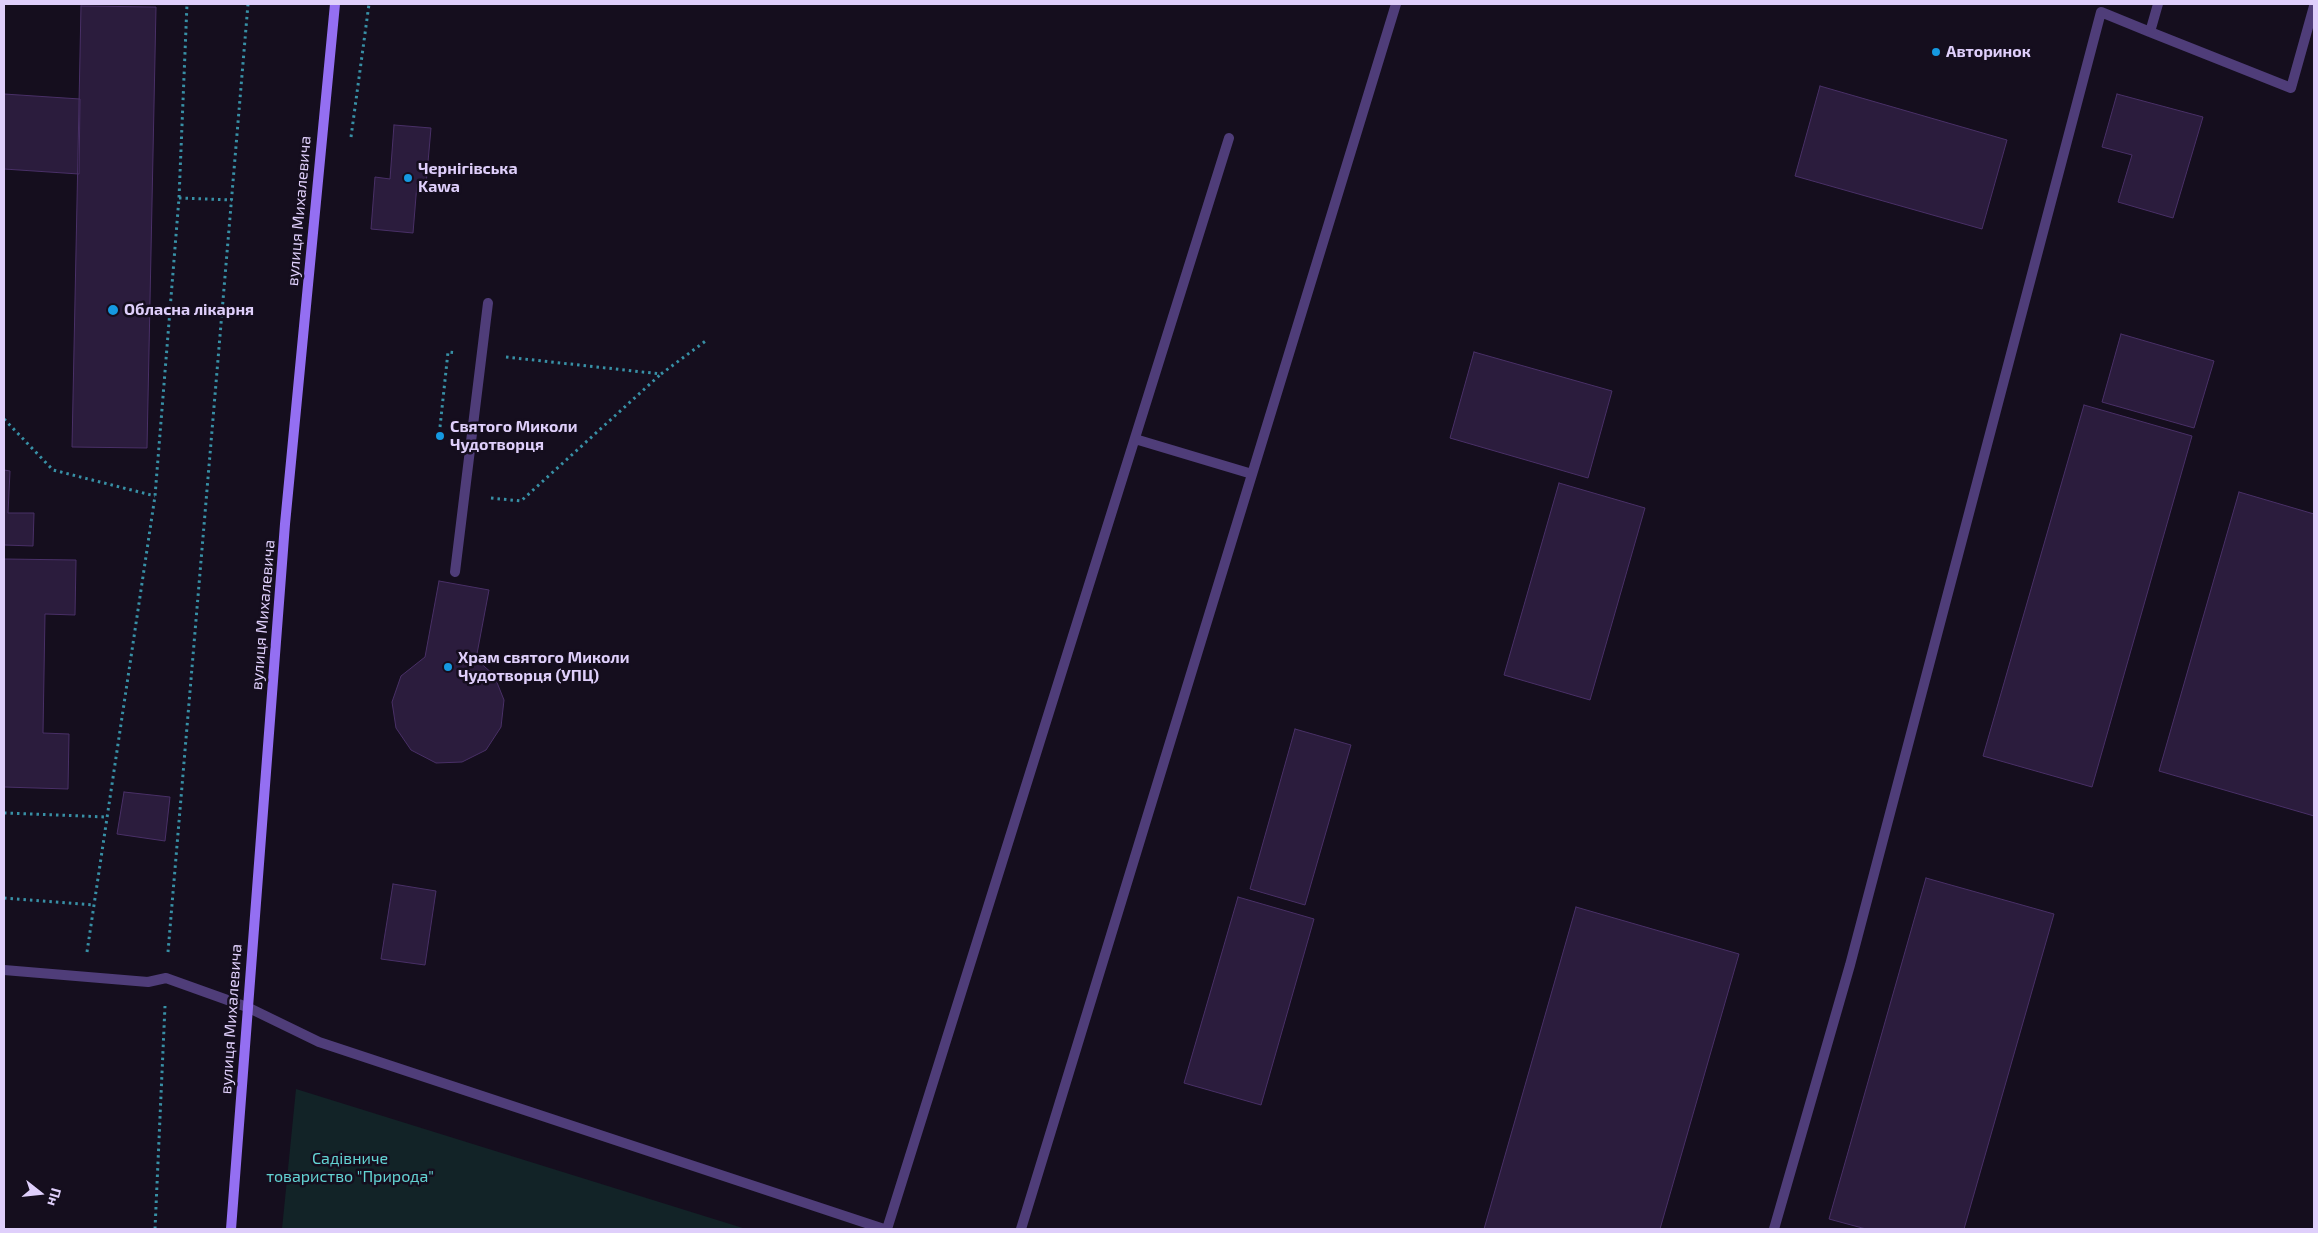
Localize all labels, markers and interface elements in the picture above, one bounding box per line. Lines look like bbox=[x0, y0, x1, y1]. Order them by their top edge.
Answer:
place label: Авторинок bbox=[1946, 42, 2031, 62]
marker: Авторинок bbox=[1930, 46, 1942, 58]
street label: вулиця Михалевича bbox=[283, 135, 315, 287]
place label: Чернігівська Kawa bbox=[418, 159, 518, 197]
marker: Чернігівська Kawa bbox=[402, 172, 414, 184]
place label: Обласна лікарня bbox=[124, 300, 254, 320]
marker: Обласна лікарня bbox=[106, 303, 120, 317]
place label: Святого Миколи Чудотворця bbox=[450, 417, 578, 455]
marker: Святого Миколи Чудотворця bbox=[434, 430, 446, 442]
street label: вулиця Михалевича bbox=[247, 539, 279, 691]
place label: Храм святого Миколи Чудотворця (УПЦ) bbox=[458, 648, 629, 686]
marker: Храм святого Миколи Чудотворця (УПЦ) bbox=[442, 661, 454, 673]
street label: вулиця Михалевича bbox=[216, 943, 246, 1095]
park label: Садівниче товариство "Природа" bbox=[266, 1149, 434, 1187]
north arrow bbox=[15, 1168, 65, 1218]
text: Пн bbox=[44, 1186, 66, 1208]

